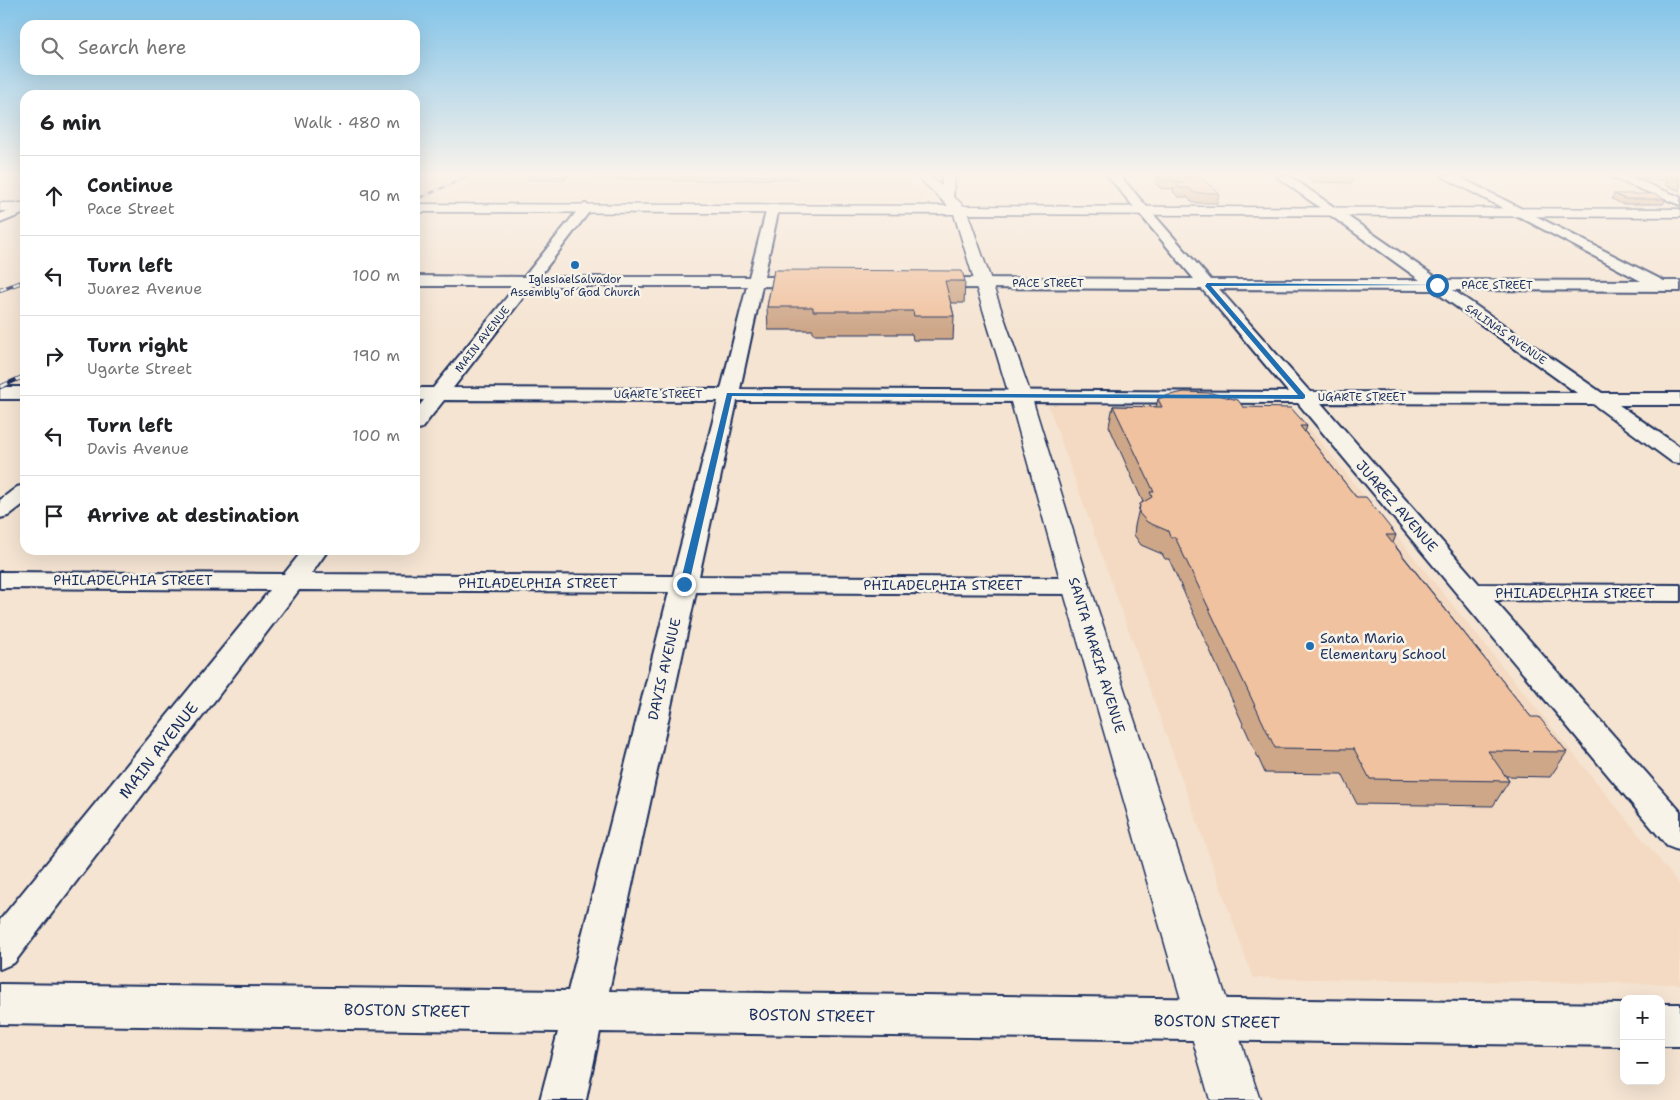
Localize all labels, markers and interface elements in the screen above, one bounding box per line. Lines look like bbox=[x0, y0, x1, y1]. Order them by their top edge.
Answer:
search box bbox=[20, 20, 420, 75]
icon: search bbox=[38, 34, 66, 62]
text: Search here bbox=[78, 35, 187, 60]
text: 6 min bbox=[40, 109, 101, 137]
text: Walk · 480 m bbox=[294, 112, 400, 133]
text: Continue bbox=[87, 173, 173, 198]
icon: ahead bbox=[40, 182, 68, 210]
text: 90 m bbox=[359, 185, 400, 206]
text: Pace Street bbox=[87, 198, 175, 219]
text: Turn left bbox=[87, 253, 173, 278]
marker: IglesiaelSalvador Assembly of God Church bbox=[569, 259, 581, 271]
icon: left bbox=[40, 262, 68, 290]
text: 100 m bbox=[352, 265, 400, 286]
place label: IglesiaelSalvador Assembly of God Church bbox=[510, 272, 640, 300]
route start bbox=[1426, 274, 1449, 297]
street label: PACE STREET bbox=[1012, 276, 1084, 291]
text: Juarez Avenue bbox=[87, 278, 202, 299]
street label: PACE STREET bbox=[1461, 278, 1533, 293]
street label: SALINAS AVENUE bbox=[1462, 301, 1549, 368]
street label: MAIN AVENUE bbox=[452, 303, 513, 376]
text: Turn right bbox=[87, 333, 188, 358]
icon: right bbox=[40, 342, 68, 370]
text: 190 m bbox=[353, 345, 400, 366]
text: Ugarte Street bbox=[87, 358, 192, 379]
street label: UGARTE STREET bbox=[614, 387, 702, 402]
street label: UGARTE STREET bbox=[1318, 390, 1406, 405]
text: Turn left bbox=[87, 413, 173, 438]
icon: left bbox=[40, 422, 68, 450]
text: 100 m bbox=[352, 425, 400, 446]
text: Davis Avenue bbox=[87, 438, 189, 459]
street label: JUAREZ AVENUE bbox=[1352, 456, 1442, 556]
icon: arrive bbox=[40, 502, 68, 530]
text: Arrive at destination bbox=[87, 503, 299, 528]
street label: PHILADELPHIA STREET bbox=[53, 571, 213, 589]
route end bbox=[673, 573, 696, 596]
street label: PHILADELPHIA STREET bbox=[458, 574, 618, 592]
street label: SANTA MARIA AVENUE bbox=[1065, 575, 1129, 735]
street label: PHILADELPHIA STREET bbox=[863, 576, 1023, 594]
street label: PHILADELPHIA STREET bbox=[1495, 584, 1655, 602]
street label: DAVIS AVENUE bbox=[643, 616, 685, 722]
place label: Santa Maria Elementary School bbox=[1320, 629, 1447, 663]
marker: Santa Maria Elementary School bbox=[1304, 640, 1316, 652]
street label: MAIN AVENUE bbox=[114, 698, 203, 803]
map controls bbox=[1620, 995, 1665, 1085]
button: + bbox=[1620, 995, 1665, 1040]
street label: BOSTON STREET bbox=[344, 999, 470, 1022]
street label: BOSTON STREET bbox=[749, 1004, 875, 1027]
street label: BOSTON STREET bbox=[1154, 1010, 1280, 1033]
button: − bbox=[1620, 1040, 1665, 1085]

